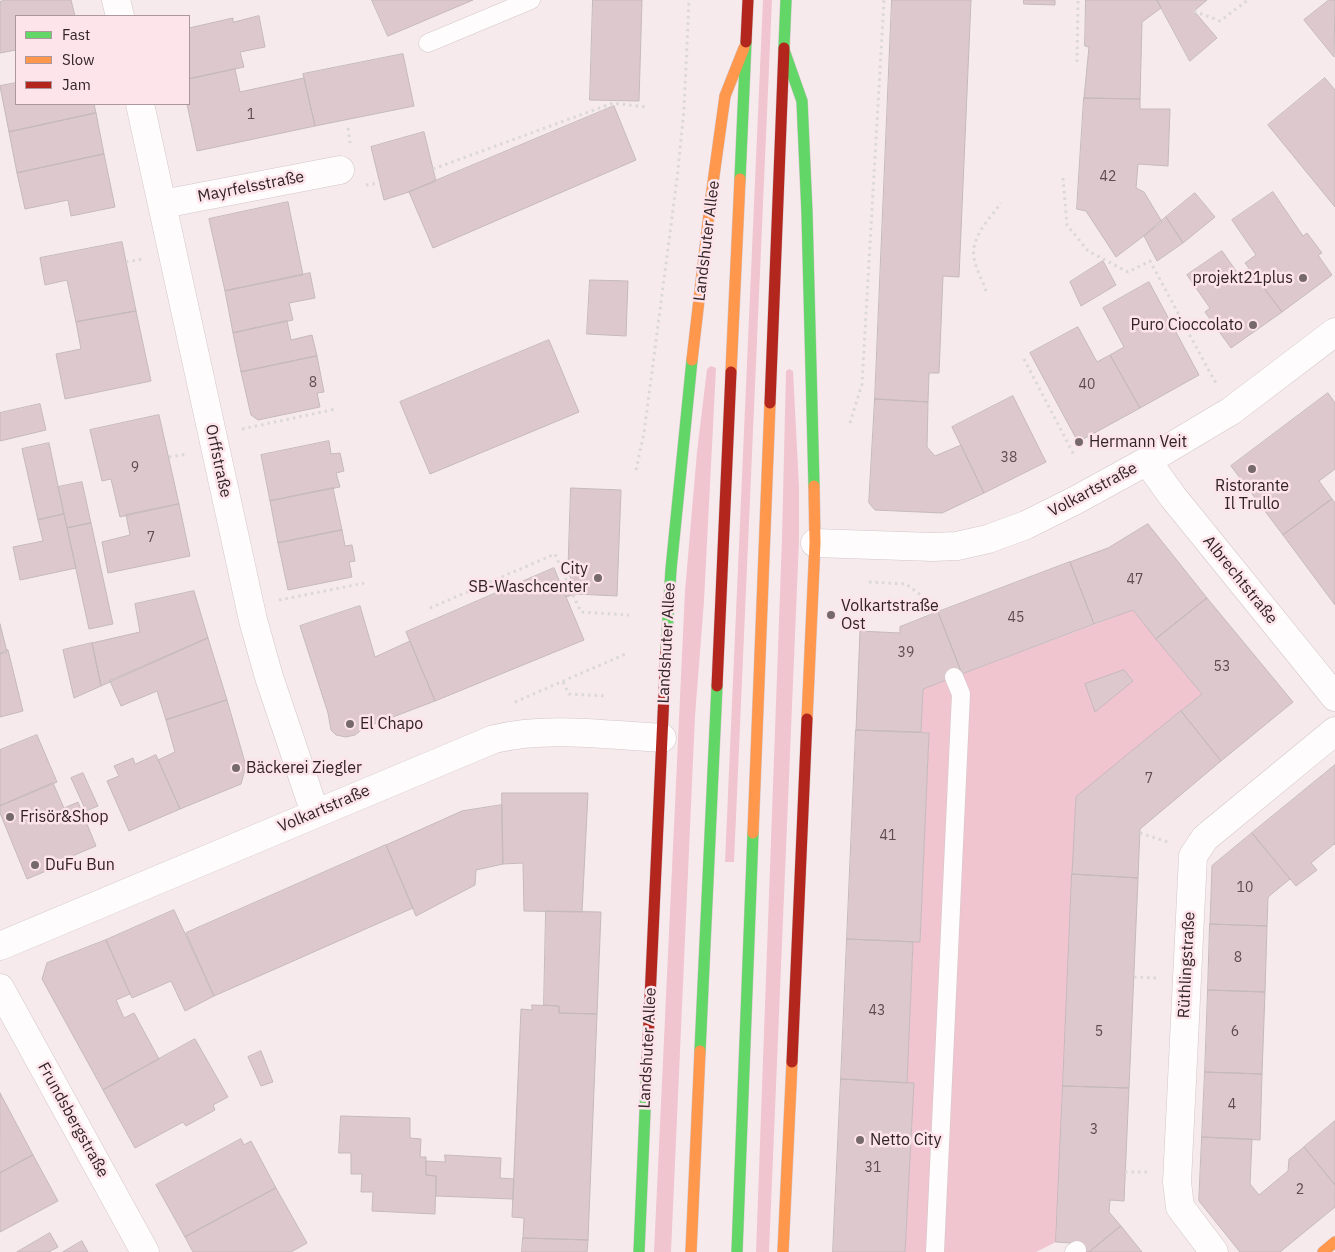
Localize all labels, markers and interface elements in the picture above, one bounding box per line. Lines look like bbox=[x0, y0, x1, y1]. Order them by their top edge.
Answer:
legend bbox=[15, 15, 190, 105]
text: Fast bbox=[62, 25, 90, 44]
text: Slow bbox=[62, 50, 95, 69]
text: Jam bbox=[62, 75, 91, 94]
house number: 1 bbox=[247, 107, 255, 123]
street label: Mayrfelsstraße bbox=[196, 167, 306, 207]
house number: 42 bbox=[1100, 169, 1116, 185]
street label: Landshuter Allee bbox=[690, 180, 724, 302]
place label: projekt21plus bbox=[1193, 268, 1293, 288]
marker: projekt21plus bbox=[1297, 272, 1309, 284]
place label: Puro Cioccolato bbox=[1131, 315, 1243, 335]
marker: Puro Cioccolato bbox=[1247, 319, 1259, 331]
house number: 8 bbox=[309, 375, 317, 391]
house number: 40 bbox=[1079, 377, 1095, 393]
street label: Orffstraße bbox=[201, 423, 235, 499]
place label: Hermann Veit bbox=[1089, 432, 1187, 452]
marker: Hermann Veit bbox=[1073, 436, 1085, 448]
house number: 38 bbox=[1001, 450, 1017, 466]
street label: Volkartstraße bbox=[1045, 459, 1141, 521]
house number: 9 bbox=[131, 460, 139, 476]
marker: Ristorante Il Trullo bbox=[1246, 463, 1258, 475]
place label: Ristorante Il Trullo bbox=[1215, 476, 1289, 514]
house number: 7 bbox=[147, 530, 155, 546]
street label: Albrechtstraße bbox=[1199, 532, 1281, 628]
place label: City SB-Waschcenter bbox=[468, 559, 588, 597]
marker: City SB-Waschcenter bbox=[592, 572, 604, 584]
house number: 47 bbox=[1127, 572, 1143, 588]
street label: Landshuter Allee bbox=[654, 582, 680, 704]
place label: Volkartstraße Ost bbox=[841, 596, 939, 634]
marker: Volkartstraße Ost bbox=[825, 609, 837, 621]
house number: 45 bbox=[1008, 610, 1024, 626]
house number: 39 bbox=[898, 645, 914, 661]
house number: 53 bbox=[1214, 659, 1230, 675]
place label: El Chapo bbox=[360, 714, 423, 734]
marker: El Chapo bbox=[344, 718, 356, 730]
place label: Bäckerei Ziegler bbox=[246, 758, 362, 778]
marker: Bäckerei Ziegler bbox=[230, 762, 242, 774]
house number: 7 bbox=[1145, 771, 1153, 787]
street label: Volkartstraße bbox=[275, 781, 373, 837]
place label: Frisör&Shop bbox=[20, 807, 109, 827]
marker: Frisör&Shop bbox=[4, 811, 16, 823]
house number: 41 bbox=[880, 828, 896, 844]
place label: DuFu Bun bbox=[45, 855, 115, 875]
marker: DuFu Bun bbox=[29, 859, 41, 871]
house number: 10 bbox=[1237, 880, 1253, 896]
street label: Rüthlingstraße bbox=[1175, 911, 1199, 1019]
house number: 8 bbox=[1234, 950, 1242, 966]
street label: Landshuter Allee bbox=[635, 987, 661, 1109]
house number: 43 bbox=[869, 1003, 885, 1019]
house number: 5 bbox=[1095, 1024, 1103, 1040]
house number: 6 bbox=[1231, 1024, 1239, 1040]
street label: Frundsbergstraße bbox=[33, 1059, 113, 1181]
house number: 4 bbox=[1228, 1097, 1236, 1113]
house number: 3 bbox=[1090, 1122, 1098, 1138]
place label: Netto City bbox=[870, 1130, 941, 1150]
marker: Netto City bbox=[854, 1134, 866, 1146]
house number: 31 bbox=[865, 1160, 881, 1176]
house number: 2 bbox=[1296, 1182, 1304, 1198]

